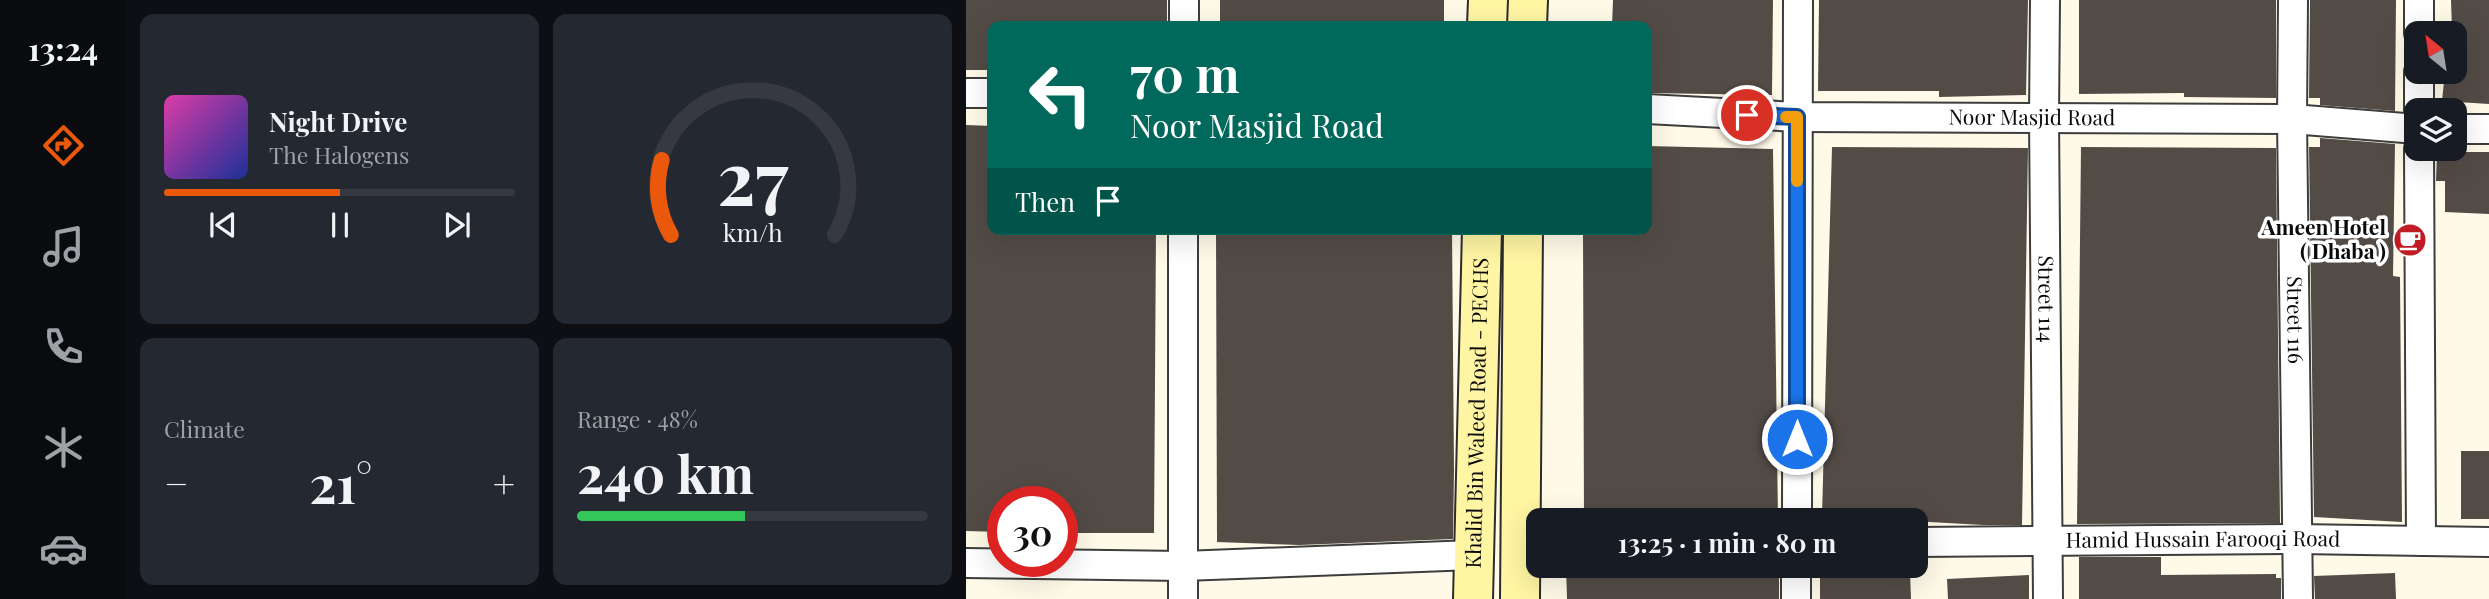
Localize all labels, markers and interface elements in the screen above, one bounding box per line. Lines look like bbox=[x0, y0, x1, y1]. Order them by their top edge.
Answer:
north arrow bbox=[2404, 21, 2468, 84]
map controls bbox=[2404, 21, 2467, 161]
text: 13:24 bbox=[28, 26, 98, 69]
text: 70 m bbox=[1130, 40, 1240, 105]
icon: left bbox=[1015, 49, 1106, 140]
pin bbox=[1717, 85, 1777, 145]
icon: arrive bbox=[1728, 96, 1766, 134]
button: layers bbox=[2404, 98, 2467, 161]
street label: Noor Masjid Road bbox=[1948, 102, 2115, 130]
text: Noor Masjid Road bbox=[1130, 103, 1384, 146]
text: Night Drive bbox=[269, 104, 407, 139]
icon: directions bbox=[39, 121, 88, 170]
text: 27 bbox=[717, 127, 789, 224]
text: The Halogens bbox=[269, 139, 409, 170]
icon: arrive bbox=[1089, 182, 1127, 220]
text: Then bbox=[1015, 184, 1075, 219]
icon: previous bbox=[204, 206, 242, 244]
icon: pause bbox=[321, 206, 359, 244]
icon: next bbox=[438, 206, 476, 244]
place label: Ameen Hotel ( Dhaba ) bbox=[2260, 212, 2386, 264]
text: km/h bbox=[723, 215, 783, 248]
cafe icon: Ameen Hotel ( Dhaba ) bbox=[2391, 221, 2429, 259]
icon: music bbox=[39, 222, 88, 271]
street label: Street 114 bbox=[2033, 255, 2062, 343]
street label: Khalid Bin Waleed Road - PECHS bbox=[1458, 257, 1493, 569]
street label: Street 116 bbox=[2282, 276, 2311, 364]
icon: phone bbox=[39, 322, 88, 371]
position arrow bbox=[1760, 402, 1834, 476]
text: Range · 48% bbox=[577, 403, 698, 434]
text: Climate bbox=[164, 413, 245, 444]
icon: climate bbox=[39, 423, 88, 472]
text: 240 km bbox=[577, 438, 754, 507]
text: 21° bbox=[309, 448, 372, 517]
text: − bbox=[164, 457, 189, 508]
text: + bbox=[493, 457, 515, 508]
speed limit sign: 30 bbox=[987, 486, 1078, 577]
street label: Hamid Hussain Farooqi Road bbox=[2066, 523, 2341, 553]
icon: car bbox=[39, 524, 88, 573]
text: 13:25 · 1 min · 80 m bbox=[1618, 525, 1836, 560]

